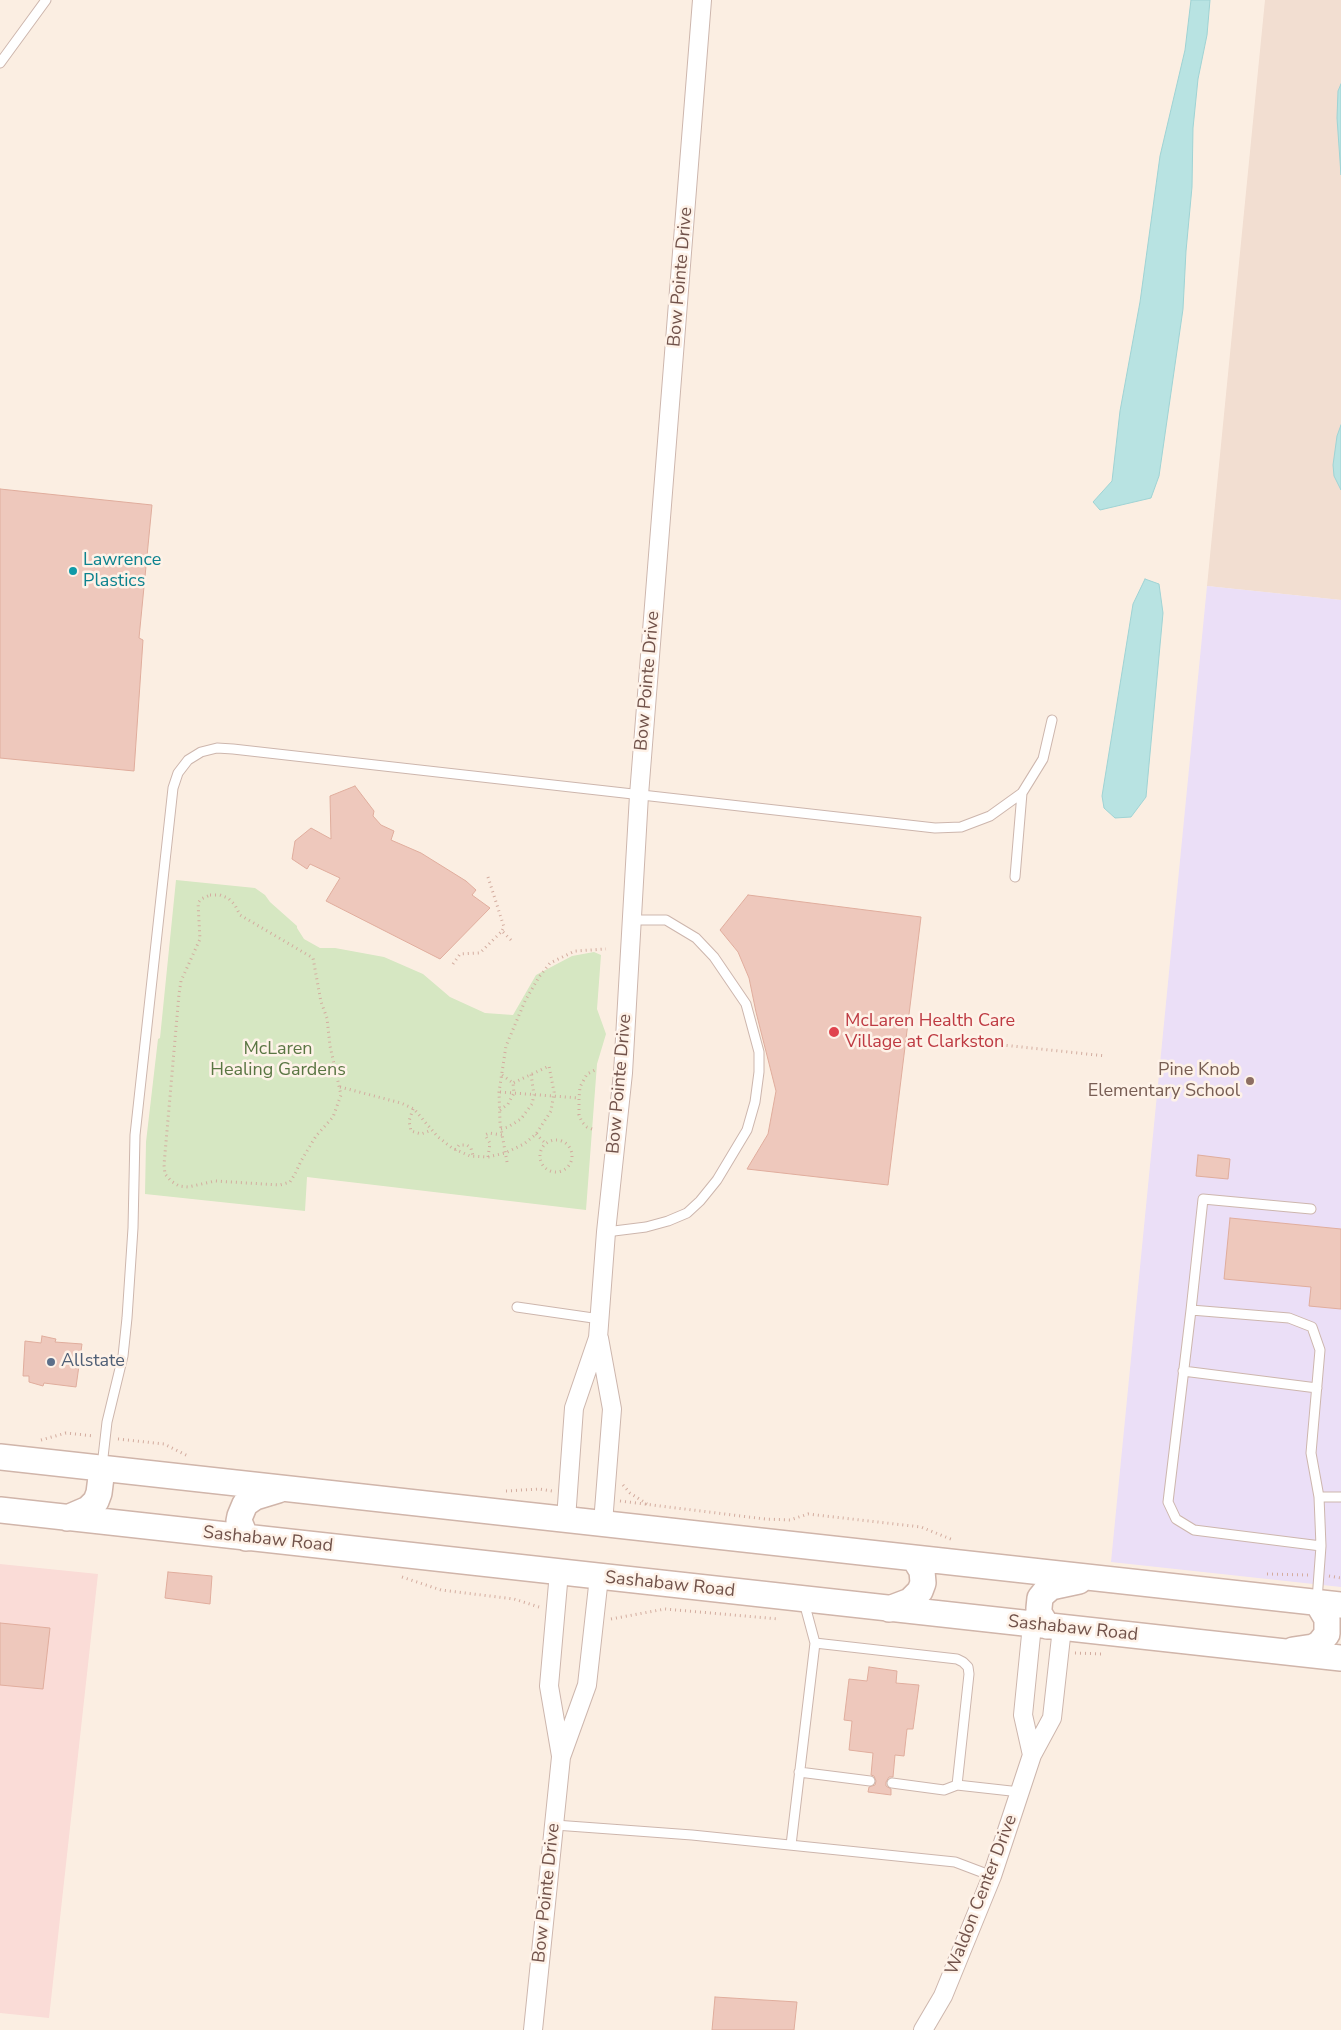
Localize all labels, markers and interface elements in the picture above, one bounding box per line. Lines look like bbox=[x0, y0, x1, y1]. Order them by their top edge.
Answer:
street label: Bow Pointe Drive bbox=[664, 206, 698, 348]
place label: Lawrence Plastics bbox=[83, 550, 161, 592]
marker: Lawrence Plastics bbox=[67, 565, 79, 577]
street label: Bow Pointe Drive bbox=[631, 610, 665, 752]
place label: McLaren Health Care Village at Clarkston bbox=[845, 1011, 1015, 1054]
street label: Bow Pointe Drive bbox=[603, 1013, 637, 1155]
marker: McLaren Health Care Village at Clarkston bbox=[827, 1025, 841, 1039]
park label: McLaren Healing Gardens bbox=[210, 1039, 346, 1082]
place label: Pine Knob Elementary School bbox=[1088, 1060, 1240, 1102]
marker: Pine Knob Elementary School bbox=[1244, 1075, 1256, 1087]
place label: Allstate bbox=[61, 1351, 125, 1373]
marker: Allstate bbox=[45, 1356, 57, 1368]
street label: Sashabaw Road bbox=[202, 1522, 334, 1558]
street label: Sashabaw Road bbox=[604, 1567, 736, 1603]
street label: Sashabaw Road bbox=[1007, 1611, 1139, 1647]
street label: Waldon Center Drive bbox=[942, 1812, 1022, 1978]
street label: Bow Pointe Drive bbox=[529, 1822, 565, 1964]

